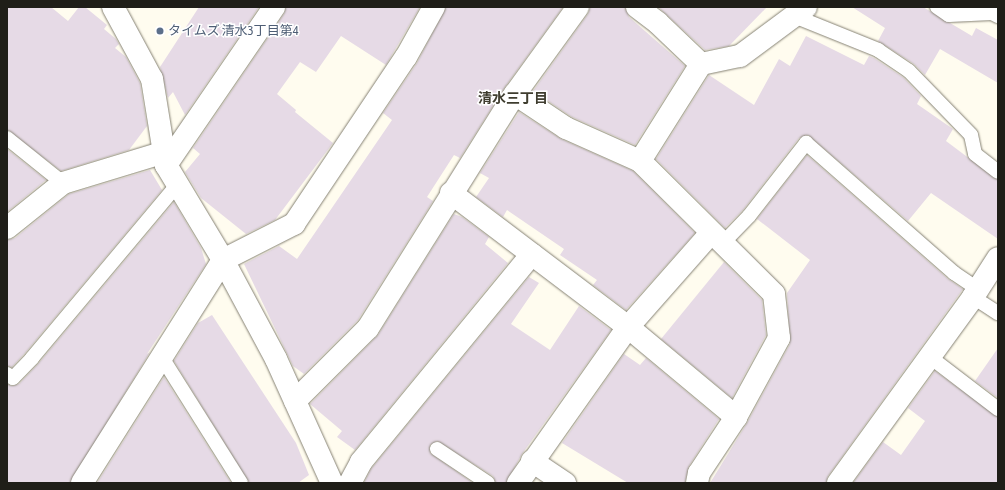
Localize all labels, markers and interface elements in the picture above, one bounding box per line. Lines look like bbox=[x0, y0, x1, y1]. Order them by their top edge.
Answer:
place label: タイムズ 清水3丁目第4 bbox=[168, 23, 299, 39]
marker: タイムズ 清水3丁目第4 bbox=[155, 26, 165, 36]
district label: 清水三丁目 bbox=[478, 90, 548, 106]

